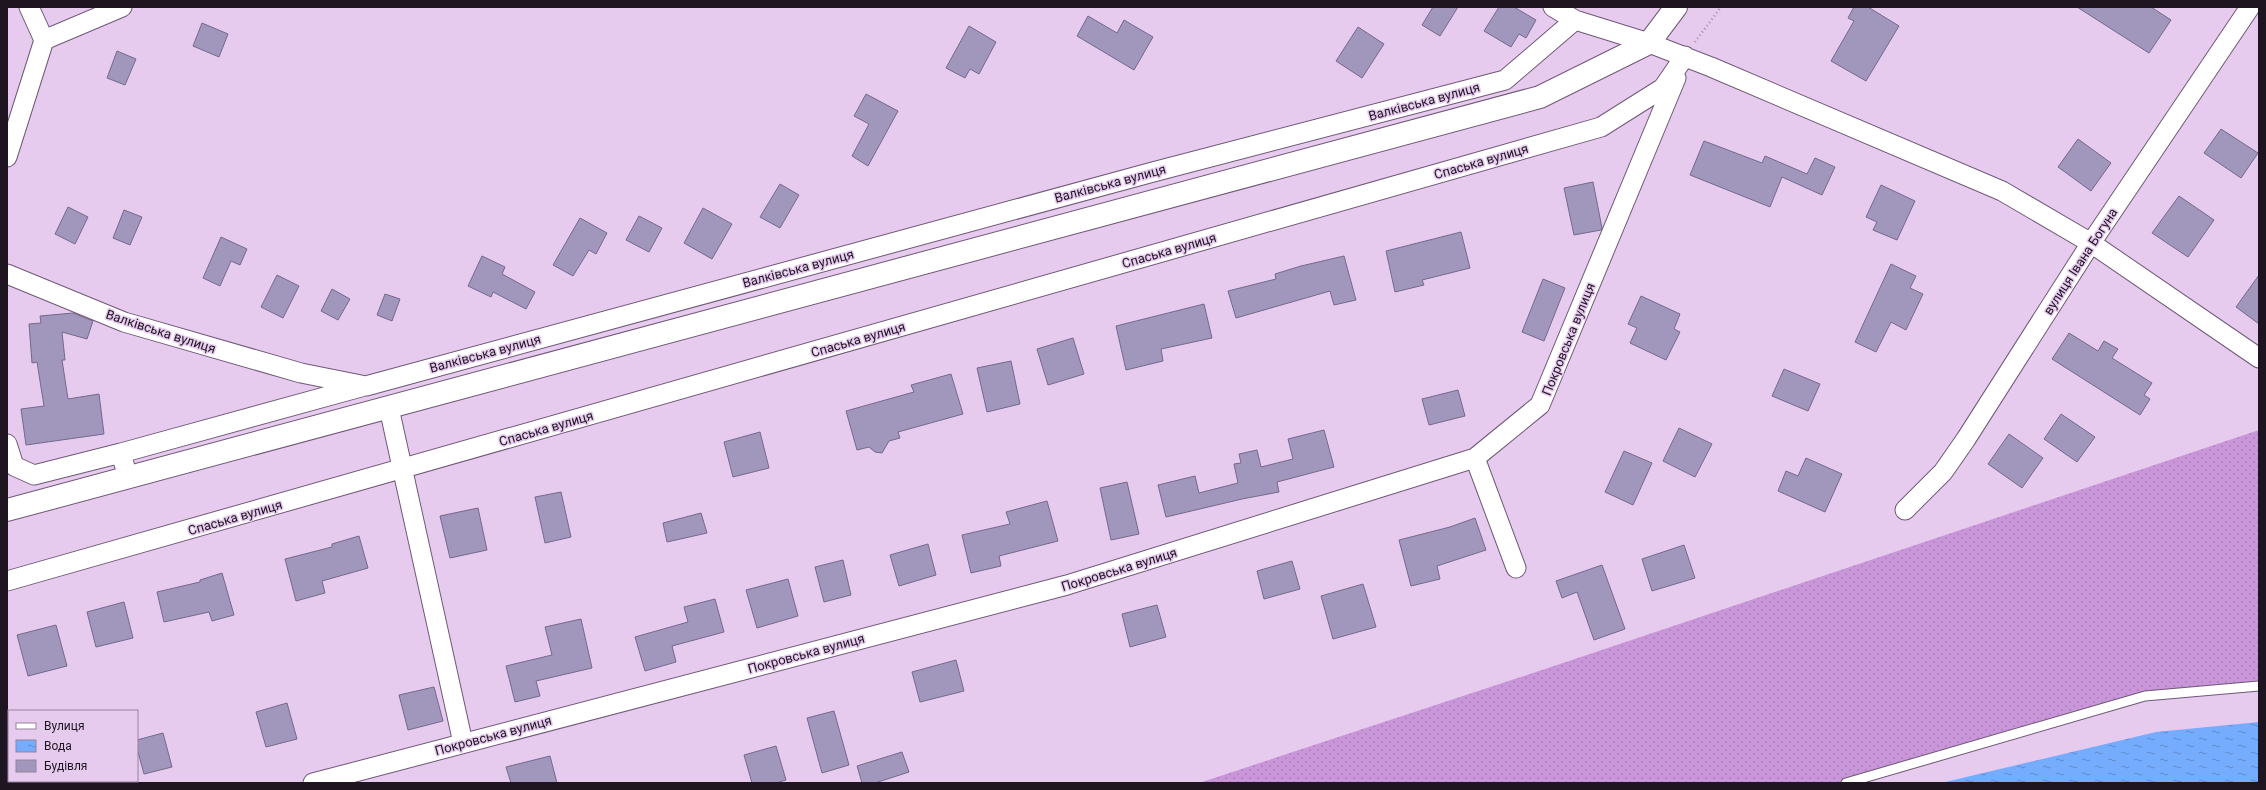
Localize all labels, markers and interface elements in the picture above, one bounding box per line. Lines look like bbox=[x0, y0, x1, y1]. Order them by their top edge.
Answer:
street label: Валківська вулиця bbox=[1367, 79, 1481, 124]
street label: Спаська вулиця bbox=[1432, 141, 1530, 182]
street label: Валківська вулиця bbox=[1053, 161, 1167, 206]
street label: вулиця Івана Богуна bbox=[2040, 205, 2120, 317]
street label: Спаська вулиця bbox=[1120, 230, 1218, 271]
street label: Валківська вулиця bbox=[741, 246, 855, 291]
street label: Покровська вулиця bbox=[1539, 281, 1598, 398]
street label: Валківська вулиця bbox=[104, 307, 218, 356]
street label: Спаська вулиця bbox=[809, 319, 907, 360]
street label: Валківська вулиця bbox=[428, 331, 542, 376]
street label: Спаська вулиця bbox=[497, 408, 595, 449]
street label: Спаська вулиця bbox=[186, 497, 284, 538]
street label: Покровська вулиця bbox=[1059, 545, 1179, 594]
street label: Покровська вулиця bbox=[746, 631, 866, 676]
legend bbox=[8, 710, 138, 782]
street label: Покровська вулиця bbox=[433, 713, 553, 758]
text: Вулиця bbox=[44, 719, 85, 733]
text: Вода bbox=[44, 739, 72, 753]
text: Будівля bbox=[44, 759, 87, 773]

